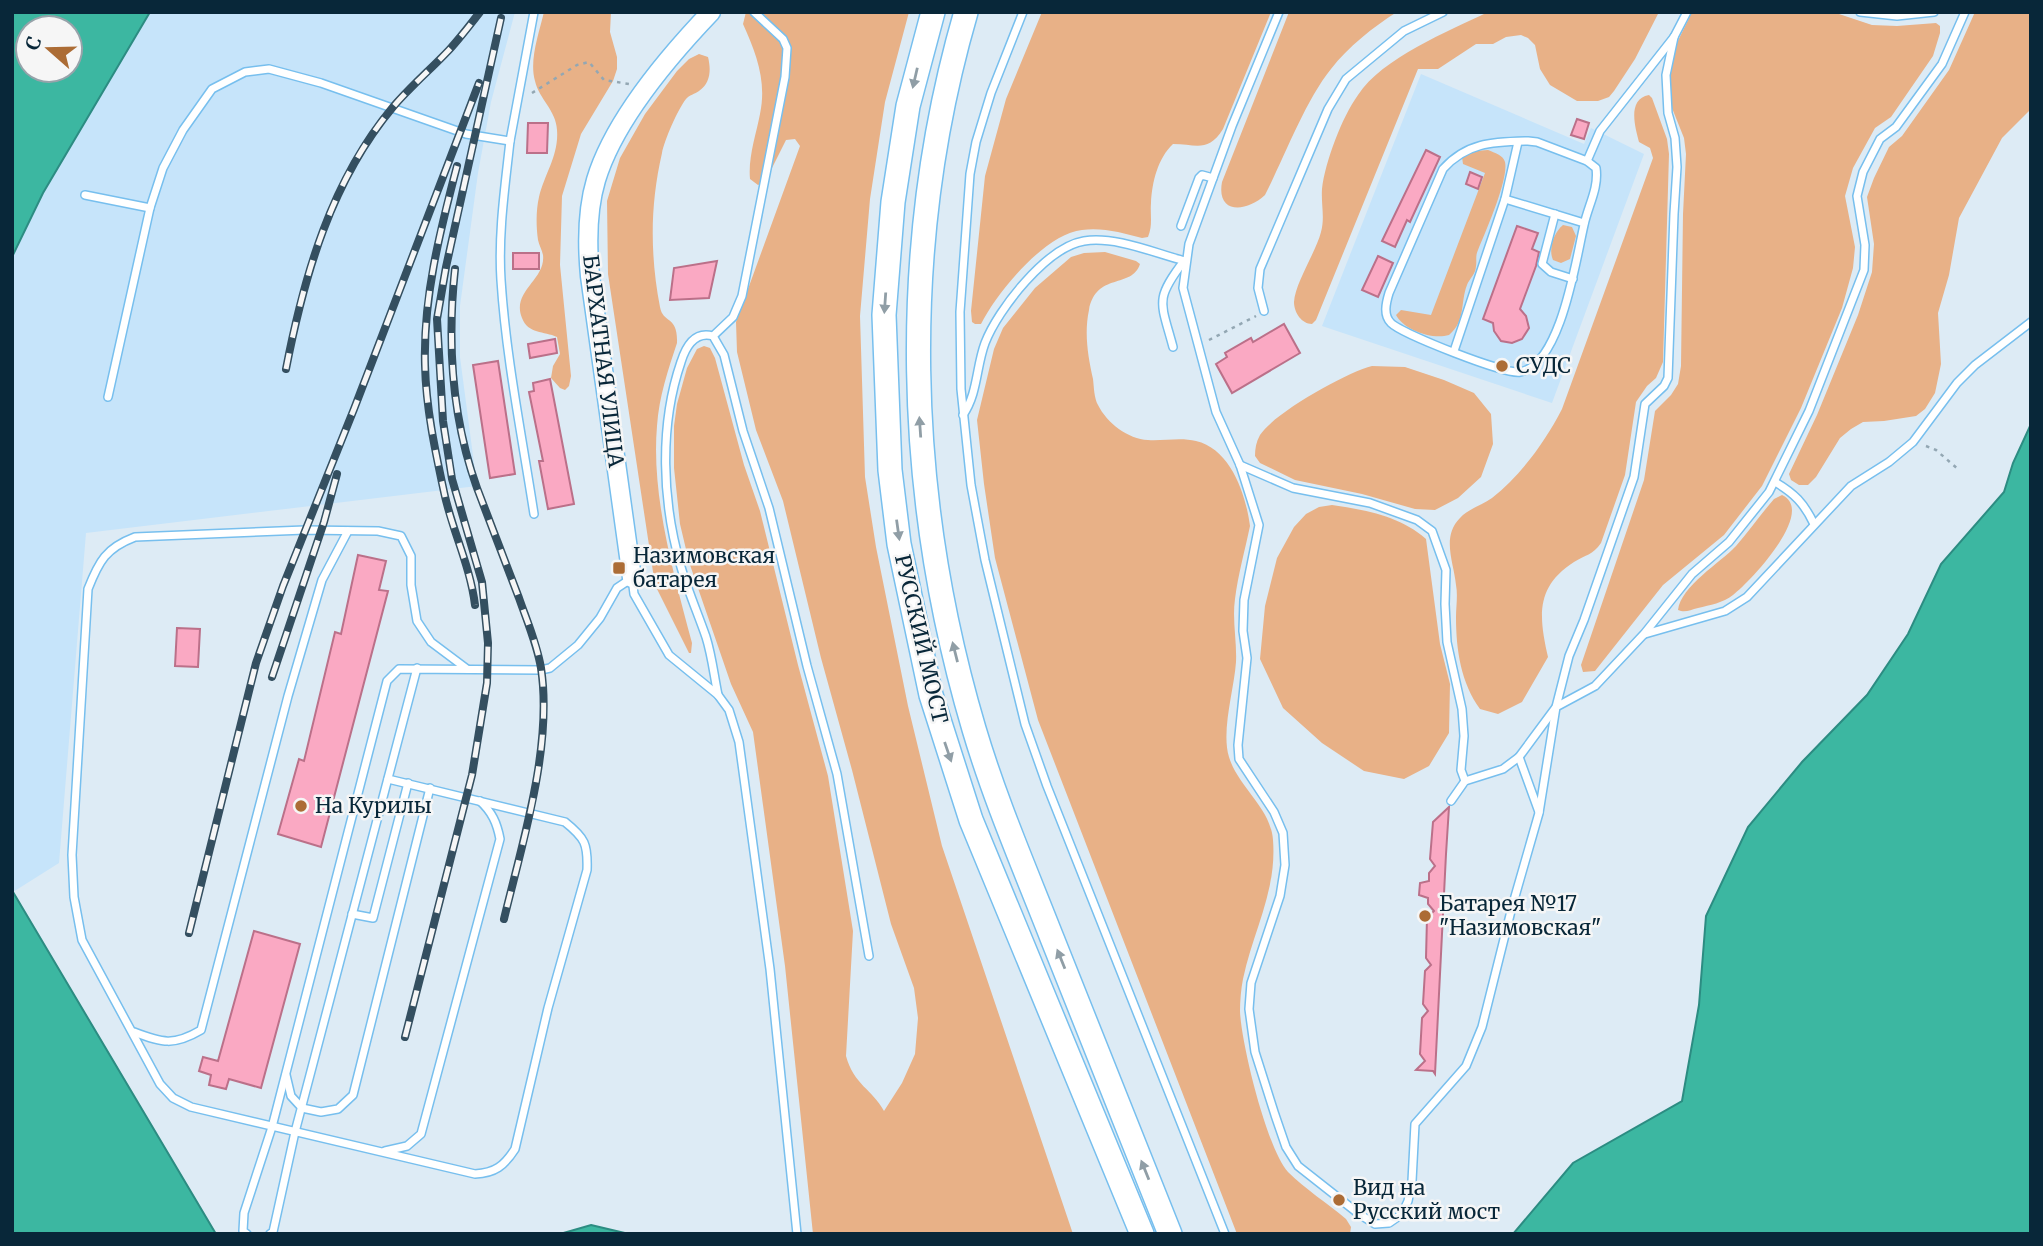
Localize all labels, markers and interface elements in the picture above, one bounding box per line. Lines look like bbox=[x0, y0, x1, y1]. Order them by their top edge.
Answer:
north arrow bbox=[14, 14, 84, 84]
text: С bbox=[20, 33, 46, 53]
one-way arrow bbox=[909, 67, 920, 89]
street label: БАРХАТНАЯ УЛИЦА bbox=[577, 253, 630, 469]
one-way arrow bbox=[879, 292, 890, 314]
place label: СУДС bbox=[1516, 352, 1571, 379]
marker: СУДС bbox=[1494, 358, 1510, 374]
one-way arrow bbox=[914, 416, 925, 438]
one-way arrow bbox=[892, 519, 903, 541]
place label: Назимовская батарея bbox=[633, 542, 775, 593]
street label: РУССКИЙ МОСТ bbox=[889, 552, 954, 726]
marker: Назимовская батарея bbox=[611, 560, 627, 576]
one-way arrow bbox=[949, 641, 960, 663]
one-way arrow bbox=[943, 741, 954, 762]
place label: На Курилы bbox=[315, 792, 432, 819]
marker: На Курилы bbox=[293, 798, 309, 814]
place label: Батарея №17 "Назимовская" bbox=[1439, 890, 1601, 941]
marker: Батарея №17 "Назимовская" bbox=[1417, 908, 1433, 924]
one-way arrow bbox=[1055, 948, 1066, 969]
one-way arrow bbox=[1139, 1160, 1150, 1181]
place label: Вид на Русский мост bbox=[1353, 1174, 1501, 1225]
marker: Вид на Русский мост bbox=[1331, 1192, 1347, 1208]

